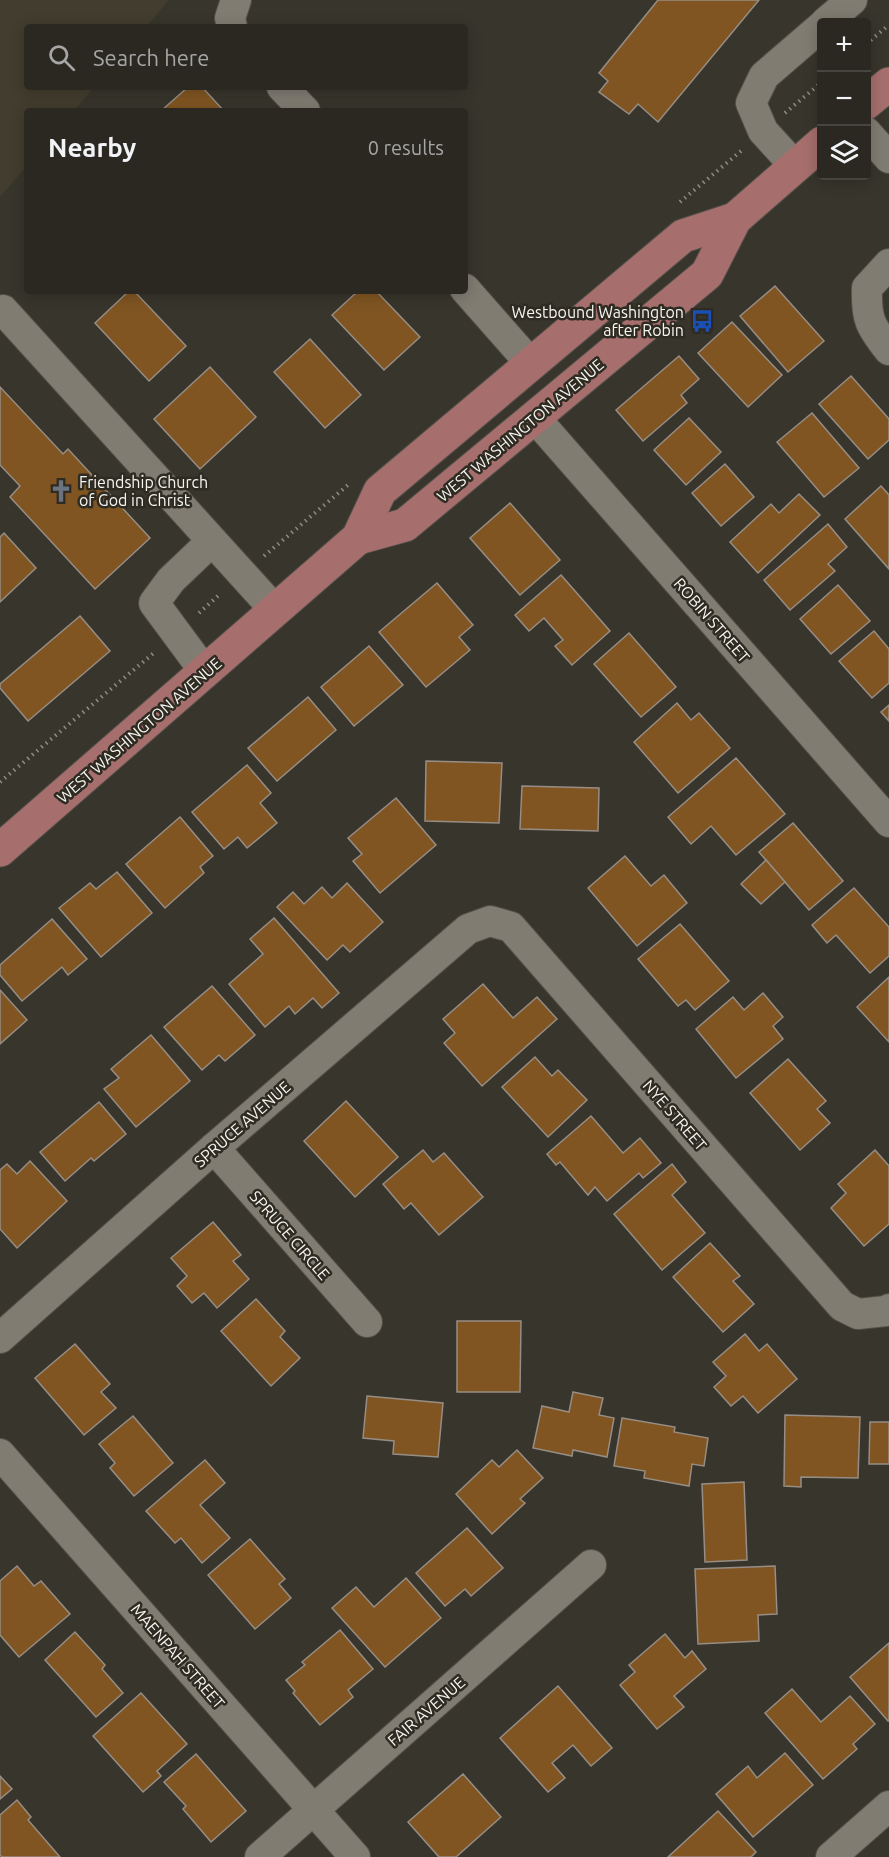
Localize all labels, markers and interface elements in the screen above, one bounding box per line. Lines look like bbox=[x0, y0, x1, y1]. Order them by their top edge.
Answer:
map controls bbox=[817, 18, 871, 180]
button: + bbox=[817, 18, 871, 72]
search box bbox=[24, 24, 468, 90]
icon: search bbox=[45, 41, 78, 74]
text: Search here bbox=[93, 45, 209, 70]
button: − bbox=[817, 72, 871, 126]
button: layers bbox=[817, 126, 871, 180]
text: Nearby bbox=[48, 133, 136, 162]
text: 0 results bbox=[368, 136, 444, 159]
place label: Westbound Washington after Robin bbox=[512, 303, 684, 339]
bus stop icon: Westbound Washington after Robin bbox=[689, 308, 715, 334]
street label: WEST WASHINGTON AVENUE bbox=[433, 355, 607, 505]
place label: Friendship Church of God in Christ bbox=[79, 473, 208, 509]
church icon: Friendship Church of God in Christ bbox=[48, 478, 74, 504]
street label: ROBIN STREET bbox=[671, 574, 754, 666]
street label: WEST WASHINGTON AVENUE bbox=[53, 654, 225, 806]
street label: NYE STREET bbox=[640, 1076, 711, 1154]
street label: SPRUCE AVENUE bbox=[190, 1077, 294, 1171]
street label: SPRUCE CIRCLE bbox=[246, 1187, 334, 1283]
street label: MAENPAH STREET bbox=[128, 1600, 228, 1712]
street label: FAIR AVENUE bbox=[384, 1673, 468, 1749]

